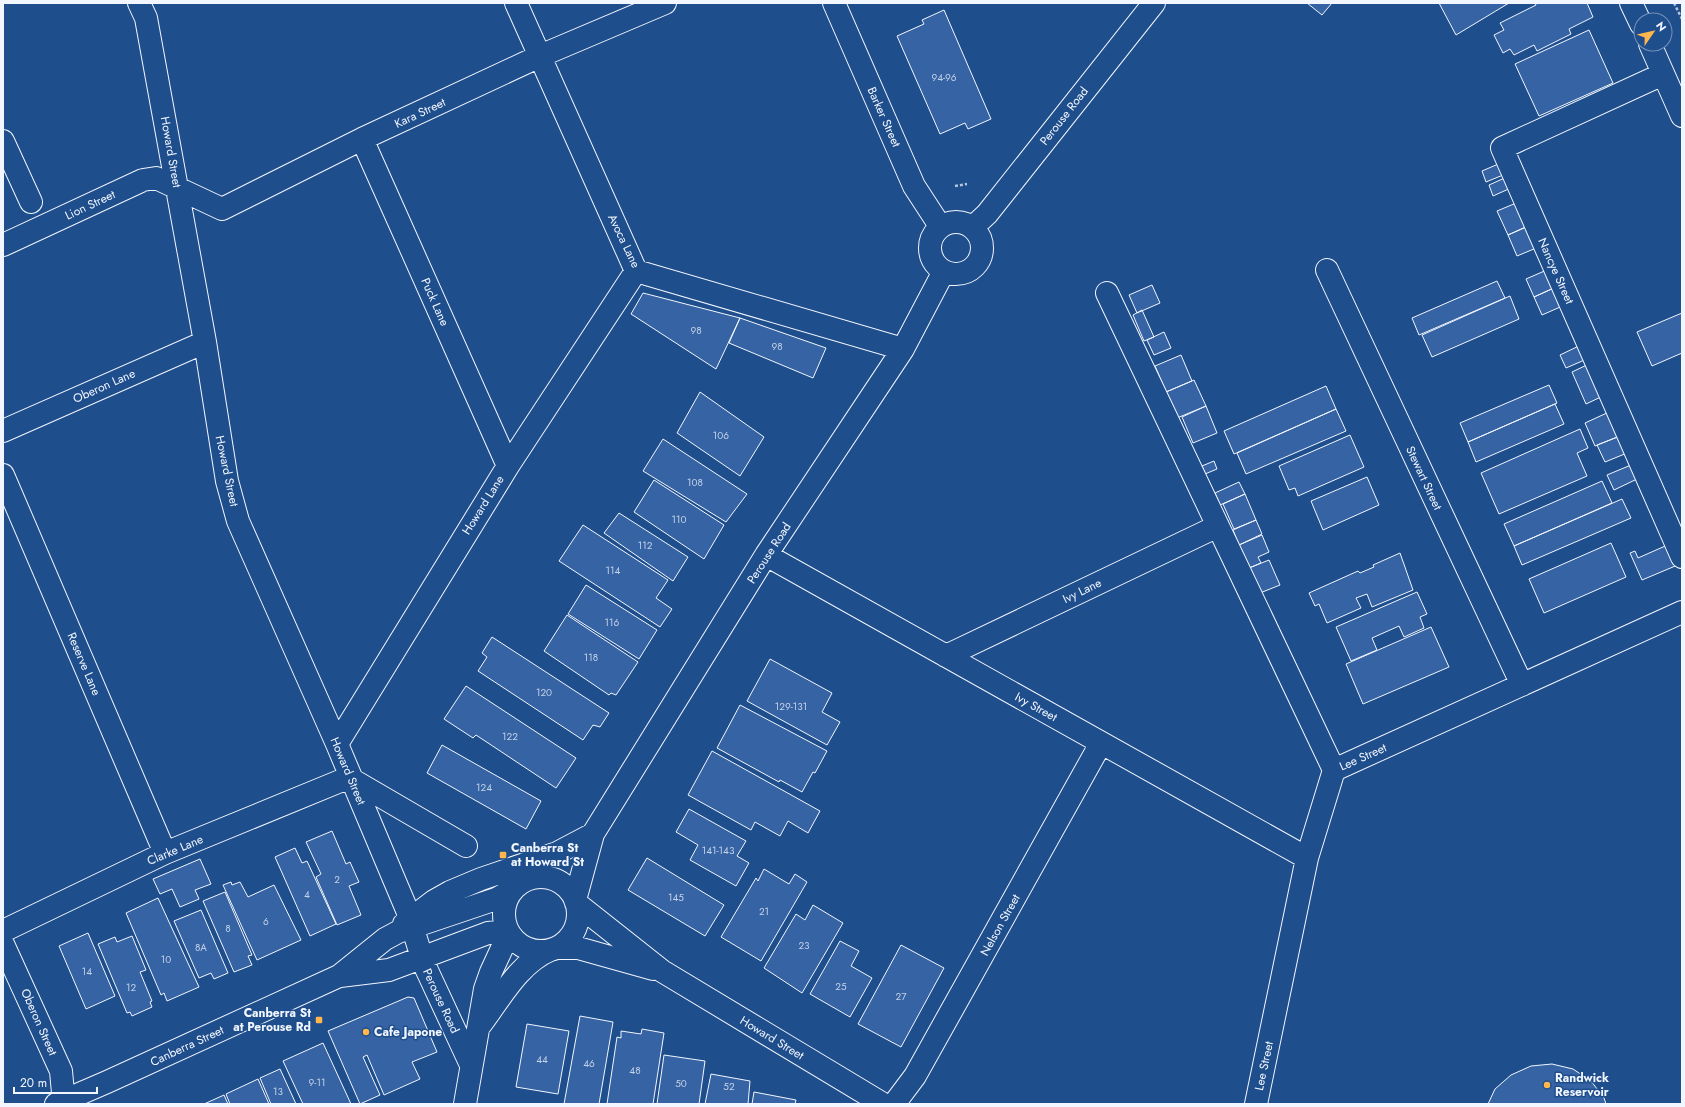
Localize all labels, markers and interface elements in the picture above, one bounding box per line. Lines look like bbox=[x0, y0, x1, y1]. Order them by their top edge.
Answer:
north arrow bbox=[1633, 12, 1673, 52]
text: N bbox=[1652, 18, 1670, 35]
house number: 94-96 bbox=[931, 70, 957, 85]
street label: Perouse Road bbox=[1035, 83, 1093, 149]
street label: Barker Street bbox=[863, 84, 905, 150]
street label: Kara Street bbox=[391, 93, 449, 133]
street label: Howard Street bbox=[156, 115, 186, 189]
street label: Lion Street bbox=[62, 185, 118, 224]
street label: Avoca Lane bbox=[603, 211, 645, 271]
street label: Nancye Street bbox=[1533, 235, 1579, 307]
street label: Puck Lane bbox=[416, 275, 454, 329]
house number: 98 bbox=[690, 323, 702, 338]
house number: 98 bbox=[771, 339, 783, 354]
street label: Oberon Lane bbox=[70, 364, 138, 408]
house number: 106 bbox=[713, 428, 729, 443]
street label: Howard Street bbox=[211, 434, 243, 508]
street label: Stewart Street bbox=[1401, 443, 1447, 513]
street label: Howard Lane bbox=[458, 472, 508, 538]
house number: 108 bbox=[687, 475, 703, 490]
house number: 110 bbox=[672, 512, 687, 527]
street label: Perouse Road bbox=[742, 519, 796, 587]
house number: 112 bbox=[638, 538, 653, 553]
house number: 114 bbox=[606, 563, 621, 578]
street label: Ivy Lane bbox=[1060, 574, 1104, 608]
house number: 116 bbox=[605, 615, 620, 630]
street label: Reserve Lane bbox=[63, 630, 105, 698]
house number: 118 bbox=[584, 650, 598, 665]
house number: 120 bbox=[536, 685, 552, 700]
street label: Ivy Street bbox=[1011, 688, 1061, 726]
house number: 129-131 bbox=[775, 699, 807, 714]
house number: 122 bbox=[502, 729, 518, 744]
street label: Howard Street bbox=[326, 734, 370, 808]
street label: Lee Street bbox=[1337, 739, 1390, 775]
house number: 124 bbox=[476, 780, 492, 795]
street label: Clarke Lane bbox=[144, 830, 206, 870]
place label: Canberra St at Howard St bbox=[511, 839, 584, 871]
house number: 141-143 bbox=[702, 843, 735, 858]
marker: Canberra St at Howard St bbox=[498, 850, 508, 860]
house number: 2 bbox=[334, 872, 340, 887]
house number: 4 bbox=[304, 887, 310, 902]
house number: 145 bbox=[668, 890, 684, 905]
street label: Nelson Street bbox=[976, 891, 1024, 959]
house number: 21 bbox=[759, 904, 769, 919]
house number: 6 bbox=[263, 914, 269, 929]
house number: 8 bbox=[225, 921, 231, 936]
house number: 23 bbox=[798, 938, 810, 953]
house number: 8A bbox=[195, 940, 207, 955]
house number: 10 bbox=[161, 952, 171, 967]
house number: 14 bbox=[82, 964, 92, 979]
street label: Perouse Road bbox=[418, 966, 464, 1036]
house number: 25 bbox=[835, 979, 847, 994]
house number: 12 bbox=[126, 980, 136, 995]
street label: Oberon Street bbox=[16, 986, 62, 1058]
house number: 27 bbox=[896, 989, 907, 1004]
place label: Canberra St at Perouse Rd bbox=[233, 1004, 311, 1036]
street label: Howard Street bbox=[736, 1012, 808, 1064]
marker: Canberra St at Perouse Rd bbox=[314, 1015, 324, 1025]
street label: Canberra Street bbox=[147, 1021, 227, 1071]
place label: Cafe Japone bbox=[374, 1023, 442, 1041]
marker: Cafe Japone bbox=[361, 1027, 371, 1037]
street label: Lee Street bbox=[1250, 1040, 1278, 1092]
house number: 44 bbox=[536, 1052, 548, 1067]
house number: 46 bbox=[583, 1056, 595, 1071]
house number: 48 bbox=[629, 1063, 641, 1078]
scale bar bbox=[14, 1069, 97, 1095]
place label: Randwick Reservoir bbox=[1555, 1069, 1609, 1101]
text: 20 m bbox=[20, 1074, 47, 1092]
house number: 9-11 bbox=[309, 1075, 325, 1090]
house number: 50 bbox=[675, 1076, 687, 1091]
house number: 52 bbox=[723, 1079, 735, 1094]
marker: Randwick Reservoir bbox=[1542, 1080, 1552, 1090]
house number: 13 bbox=[273, 1084, 284, 1099]

